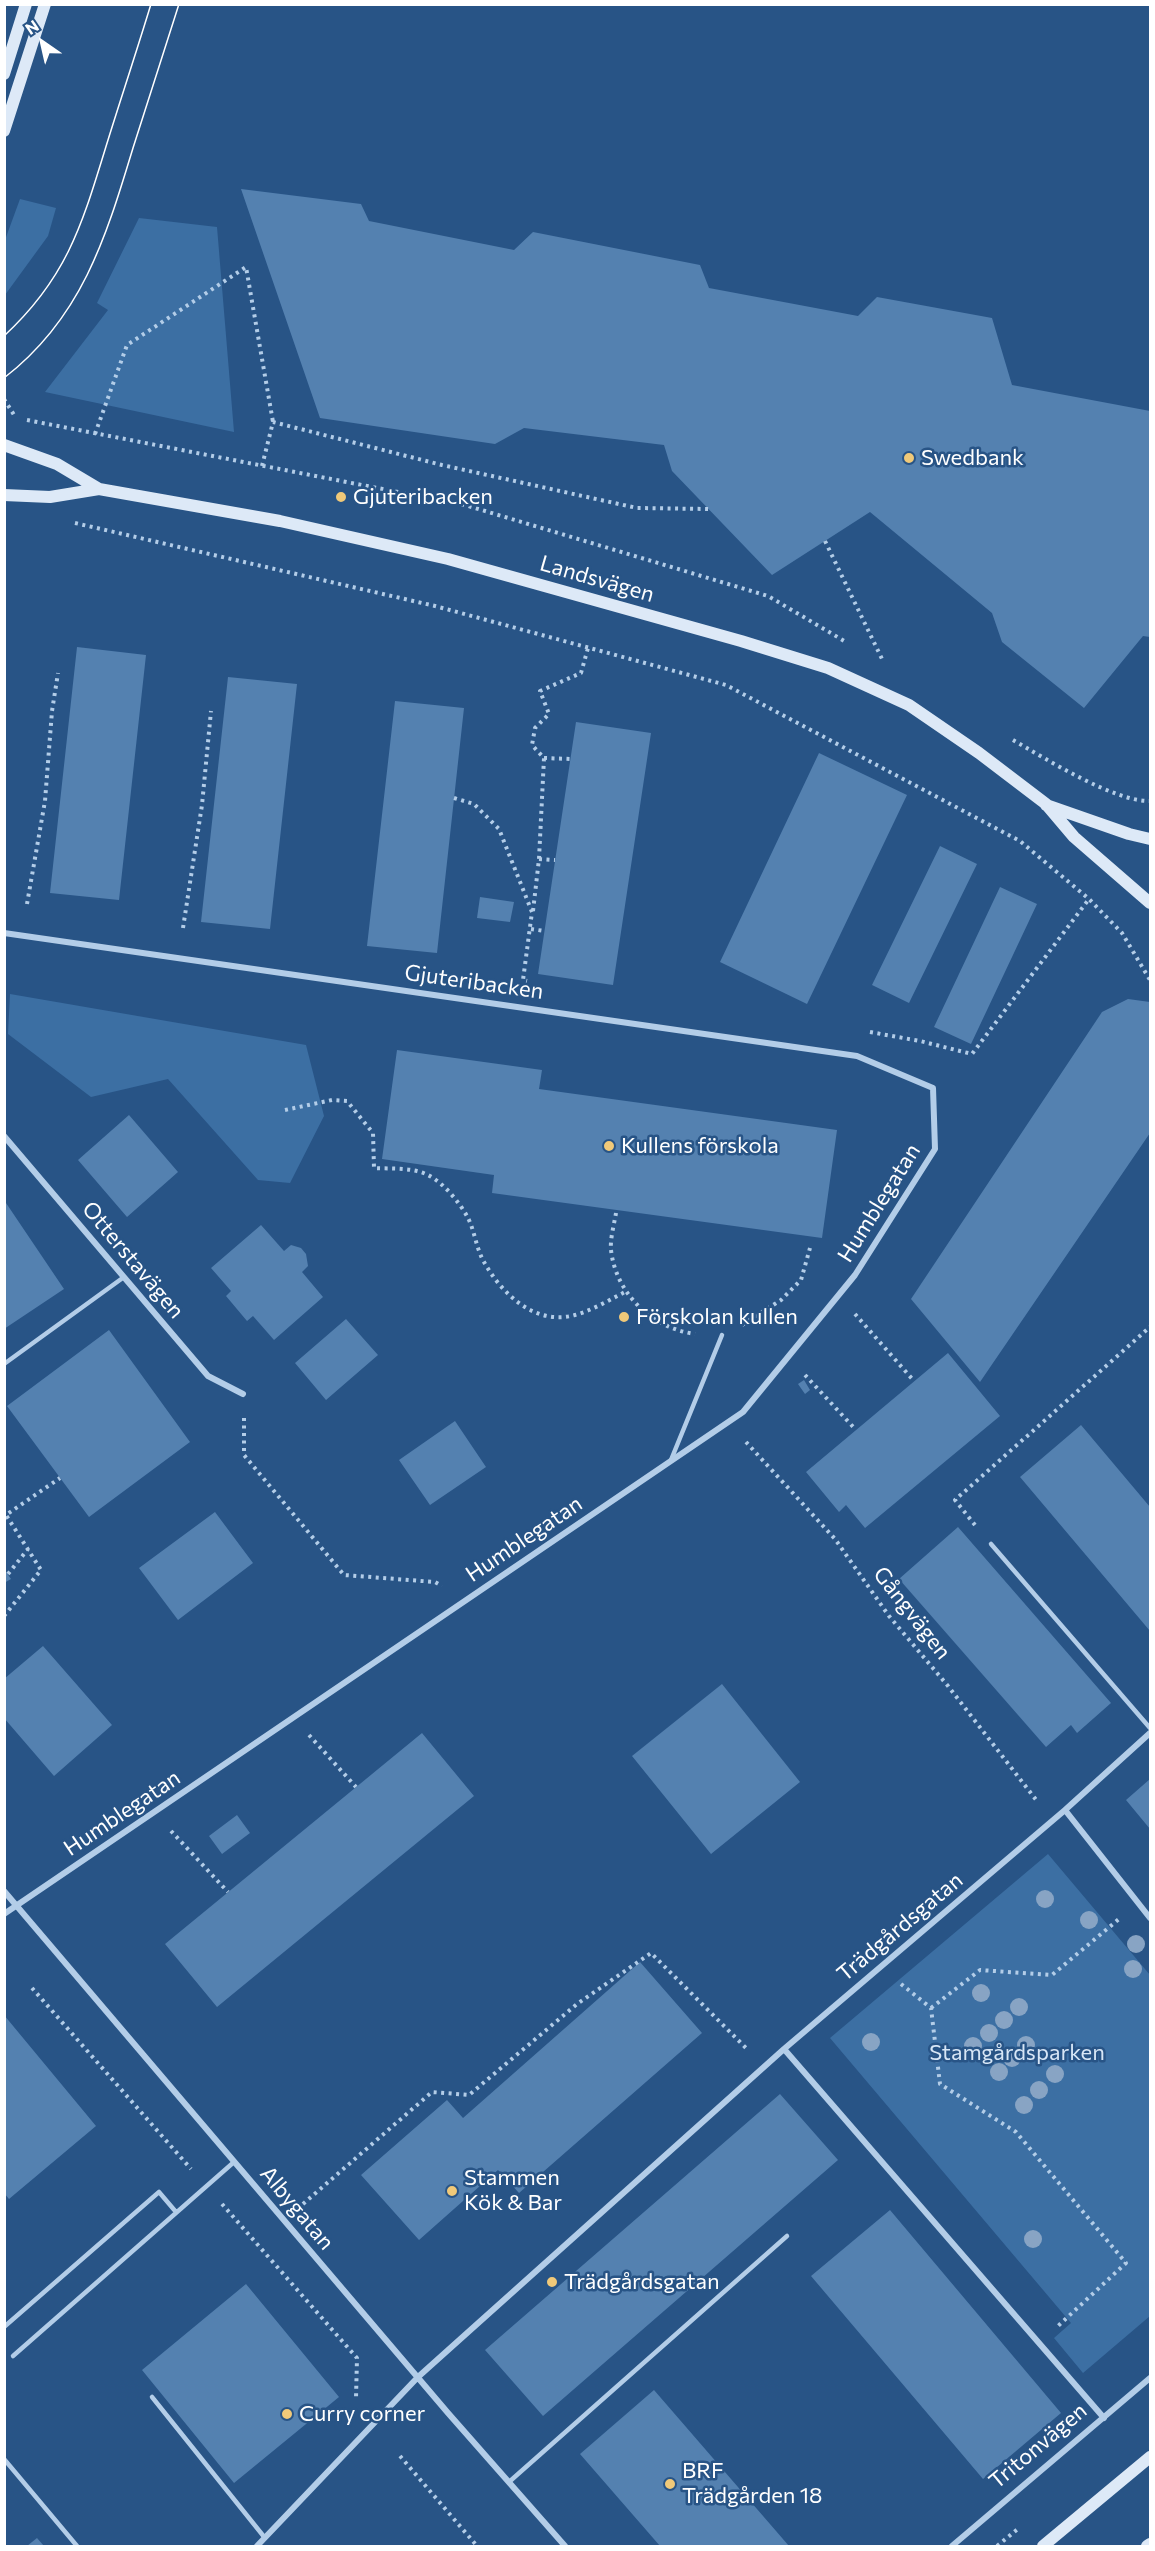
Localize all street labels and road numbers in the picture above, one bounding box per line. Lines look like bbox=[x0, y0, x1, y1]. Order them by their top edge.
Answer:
street label: Landsvägen bbox=[537, 550, 657, 608]
street label: Gjuteribacken bbox=[403, 959, 545, 1005]
street label: Humblegatan bbox=[832, 1139, 926, 1267]
street label: Otterstavägen bbox=[76, 1196, 190, 1324]
street label: Humblegatan bbox=[461, 1490, 587, 1588]
street label: Gångvägen bbox=[868, 1561, 956, 1665]
street label: Humblegatan bbox=[59, 1764, 185, 1862]
street label: Trädgårdsgatan bbox=[832, 1867, 968, 1987]
street label: Albygatan bbox=[254, 2161, 340, 2255]
street label: Tritonvägen bbox=[984, 2397, 1092, 2495]

